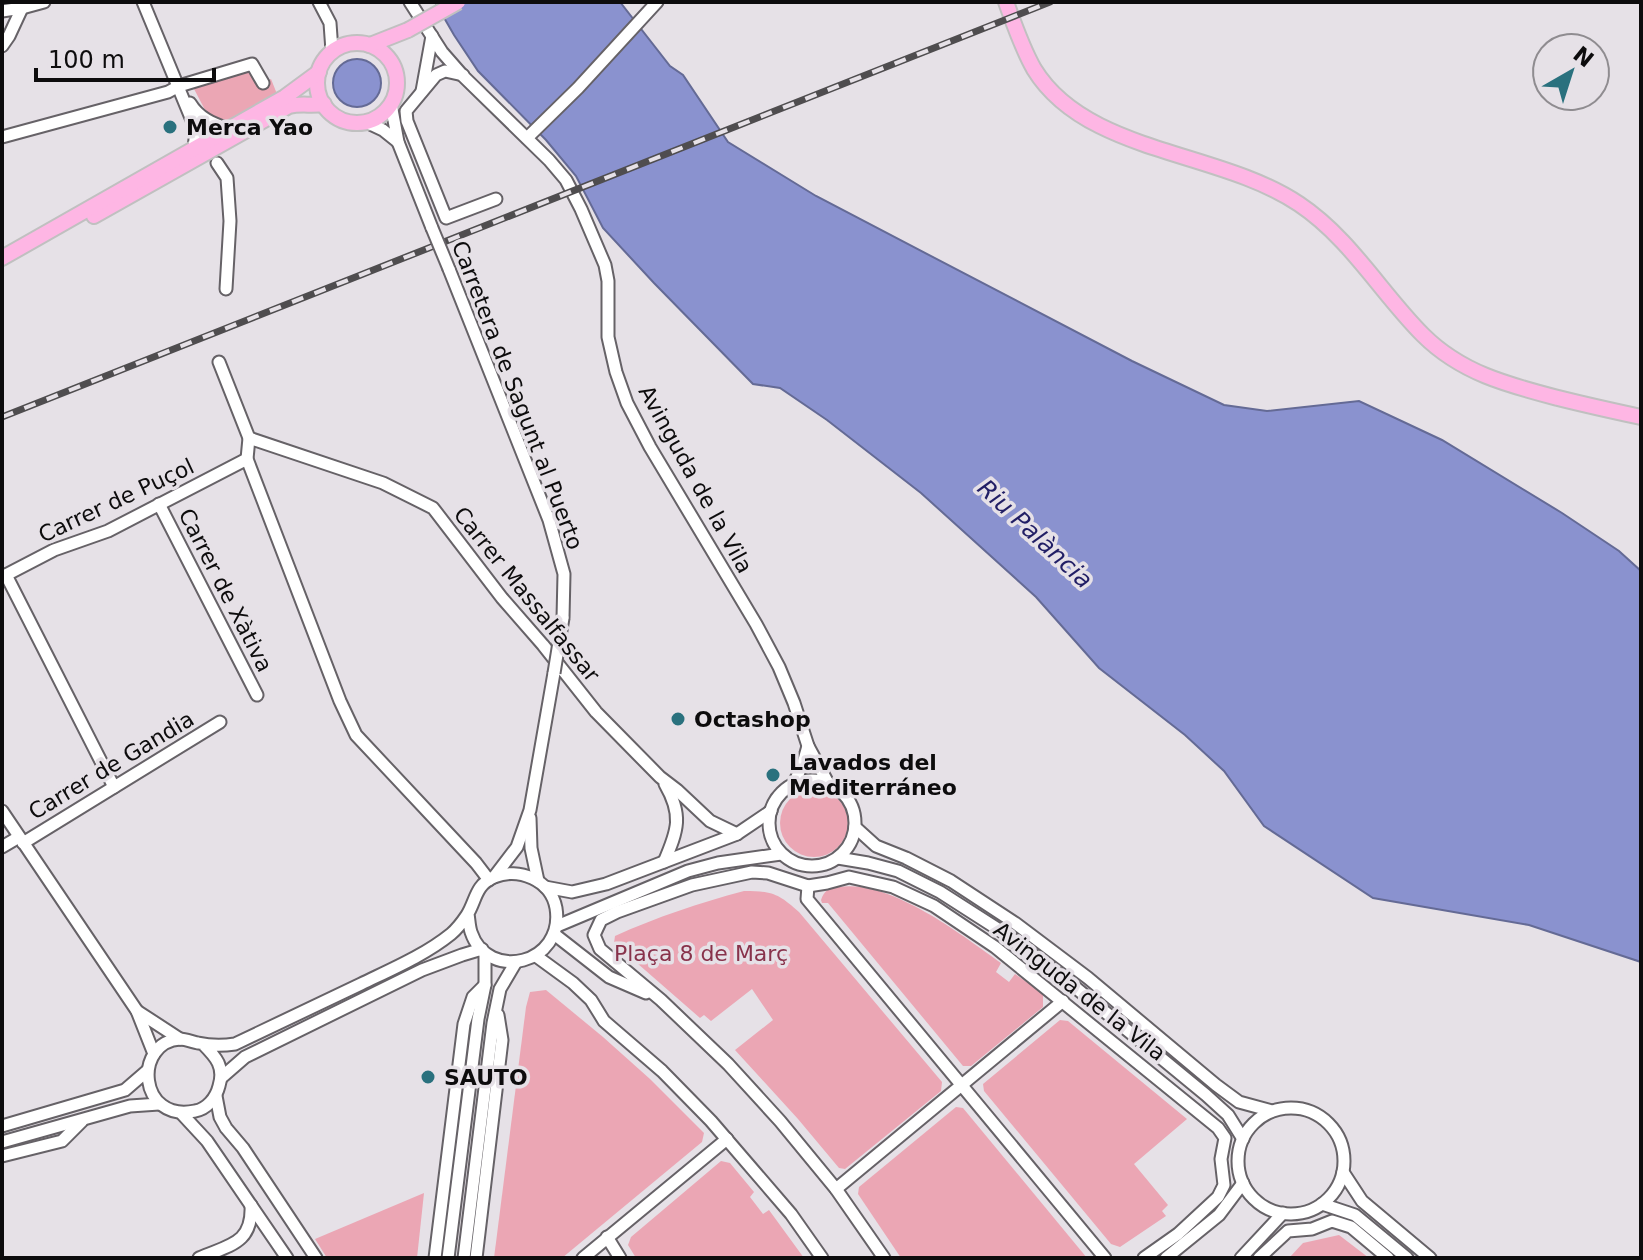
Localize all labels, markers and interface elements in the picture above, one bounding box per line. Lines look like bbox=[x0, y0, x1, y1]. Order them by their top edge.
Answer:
scale bar bbox=[36, 32, 214, 82]
north arrow bbox=[1531, 32, 1611, 112]
text: N bbox=[1568, 41, 1598, 72]
text: 100 m bbox=[48, 46, 125, 74]
place label: Merca Yao bbox=[186, 115, 313, 140]
marker: Merca Yao bbox=[161, 118, 179, 136]
street label: Carretera de Sagunt al Puerto bbox=[447, 237, 588, 553]
street label: Avinguda de la Vila bbox=[634, 381, 758, 577]
street label: Carrer de Puçol bbox=[35, 453, 198, 547]
water label: Riu Palància bbox=[972, 474, 1098, 594]
street label: Carrer Massalfassar bbox=[449, 502, 605, 687]
street label: Carrer de Xàtiva bbox=[174, 504, 278, 676]
street label: Carrer de Gandia bbox=[24, 706, 198, 825]
place label: Octashop bbox=[694, 707, 811, 732]
marker: Octashop bbox=[669, 710, 687, 728]
place label: Lavados del Mediterráneo bbox=[789, 750, 957, 800]
marker: Lavados del Mediterráneo bbox=[764, 766, 782, 784]
street label: Avinguda de la Vila bbox=[989, 917, 1170, 1066]
park label: Plaça 8 de Març bbox=[614, 941, 788, 966]
place label: SAUTO bbox=[444, 1065, 528, 1090]
marker: SAUTO bbox=[419, 1068, 437, 1086]

